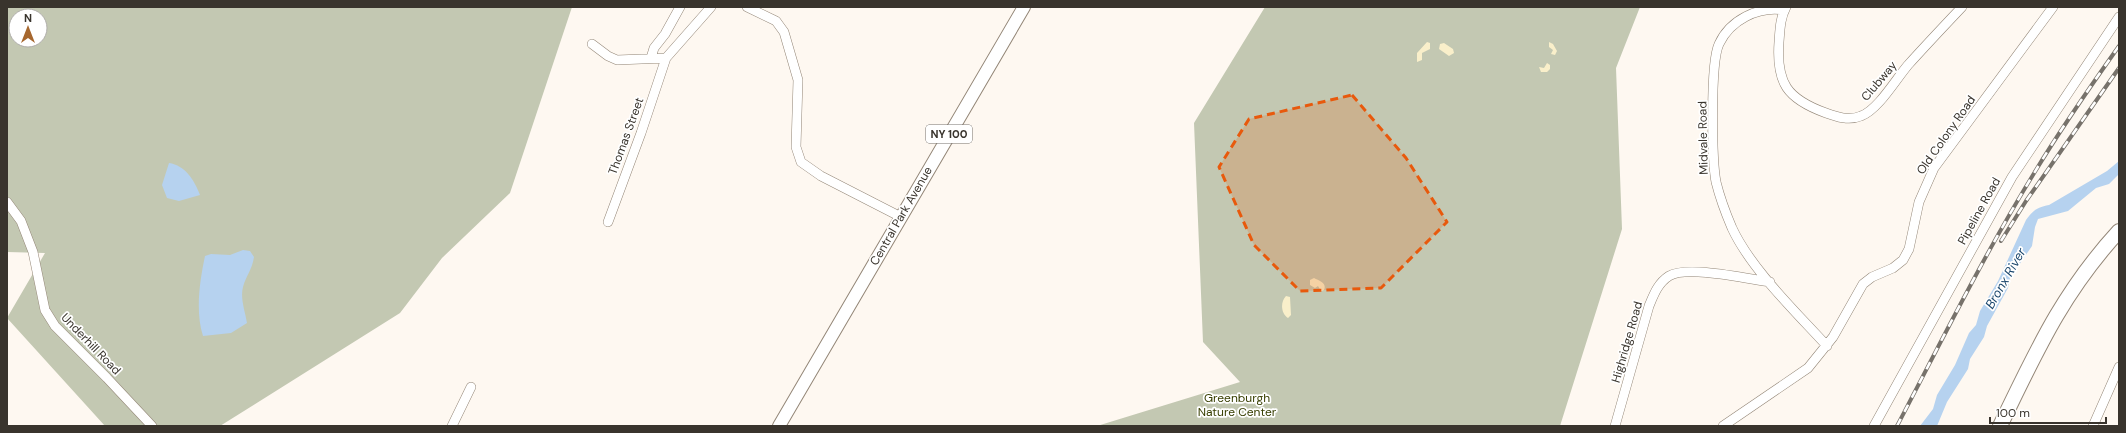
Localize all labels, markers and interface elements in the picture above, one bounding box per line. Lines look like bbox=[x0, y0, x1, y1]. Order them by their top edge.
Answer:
north arrow bbox=[8, 8, 48, 48]
text: N bbox=[24, 11, 32, 25]
street label: Clubway bbox=[1858, 57, 1901, 104]
street label: Old Colony Road bbox=[1913, 92, 1979, 178]
street label: Thomas Street bbox=[605, 95, 648, 177]
street label: Midvale Road bbox=[1694, 101, 1712, 175]
road number: NY 100 bbox=[926, 125, 972, 143]
street label: Central Park Avenue bbox=[866, 164, 936, 268]
street label: Pipeline Road bbox=[1954, 175, 2004, 247]
water label: Bronx River bbox=[1981, 244, 2030, 312]
street label: Highridge Road bbox=[1608, 299, 1646, 385]
street label: Underhill Road bbox=[58, 310, 124, 378]
park label: Greenburgh Nature Center bbox=[1198, 390, 1277, 420]
scale bar bbox=[1990, 399, 2106, 425]
text: 100 m bbox=[1996, 405, 2030, 421]

